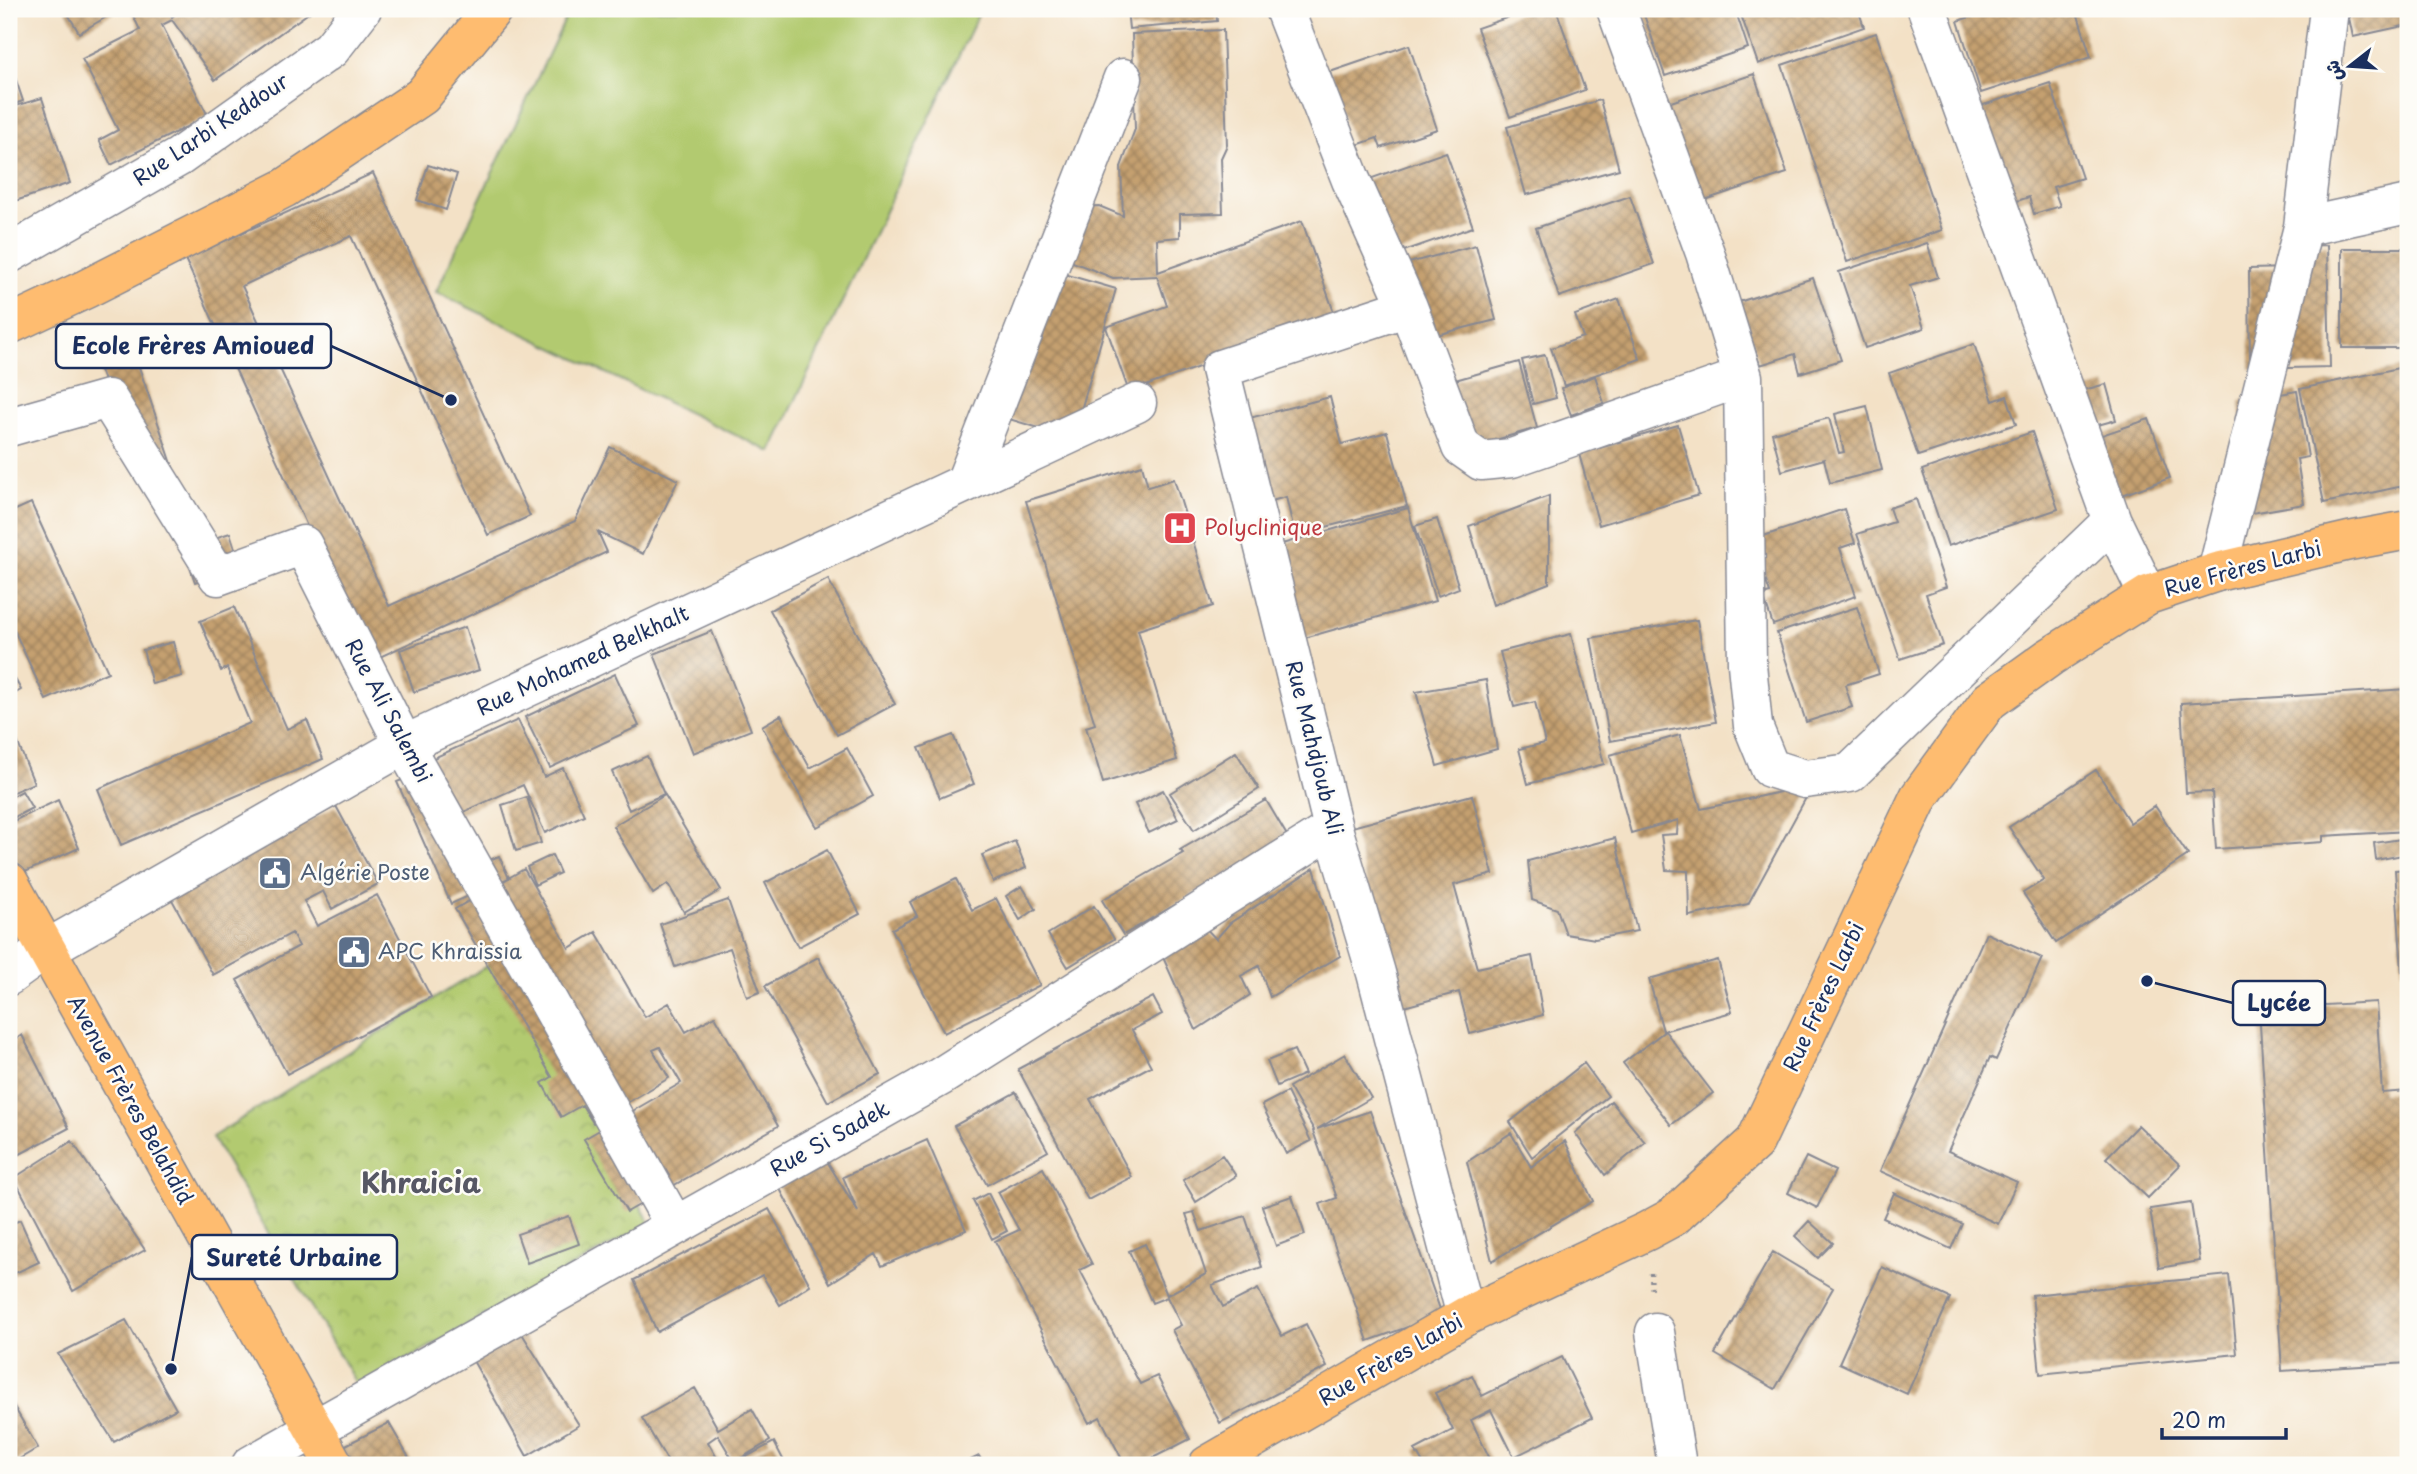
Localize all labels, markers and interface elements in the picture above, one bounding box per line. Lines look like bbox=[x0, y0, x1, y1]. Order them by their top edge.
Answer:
north arrow bbox=[2316, 32, 2386, 102]
text: ش bbox=[2316, 57, 2349, 85]
street label: Rue Larbi Keddour bbox=[125, 64, 294, 193]
callout: Ecole Frères Amioued bbox=[56, 324, 331, 368]
text: Ecole Frères Amioued bbox=[72, 327, 314, 362]
hospital icon: Polyclinique bbox=[1161, 509, 1199, 547]
place label: Polyclinique bbox=[1204, 510, 1323, 542]
street label: Rue Frères Larbi bbox=[2160, 531, 2325, 603]
street label: Rue Mohamed Belkhalt bbox=[471, 596, 694, 722]
street label: Rue Ali Salembi bbox=[338, 632, 441, 788]
street label: Rue Mahdjoub Ali bbox=[1279, 657, 1353, 838]
public building icon: Algérie Poste bbox=[256, 854, 294, 892]
place label: Algérie Poste bbox=[300, 855, 430, 887]
street label: Rue Frères Larbi bbox=[1774, 916, 1871, 1076]
public building icon: APC Khraissia bbox=[335, 933, 373, 971]
place label: APC Khraissia bbox=[378, 934, 522, 966]
callout: Lycée bbox=[2233, 981, 2325, 1025]
text: Lycée bbox=[2247, 984, 2311, 1019]
street label: Avenue Frères Belahdid bbox=[61, 989, 203, 1210]
street label: Rue Si Sadek bbox=[763, 1091, 895, 1183]
district label: Khraicia bbox=[361, 1160, 481, 1203]
callout: Sureté Urbaine bbox=[192, 1235, 397, 1279]
text: Sureté Urbaine bbox=[206, 1239, 382, 1274]
street label: Rue Frères Larbi bbox=[1312, 1304, 1468, 1413]
scale bar bbox=[2162, 1397, 2286, 1441]
text: 20 m bbox=[2172, 1403, 2226, 1435]

